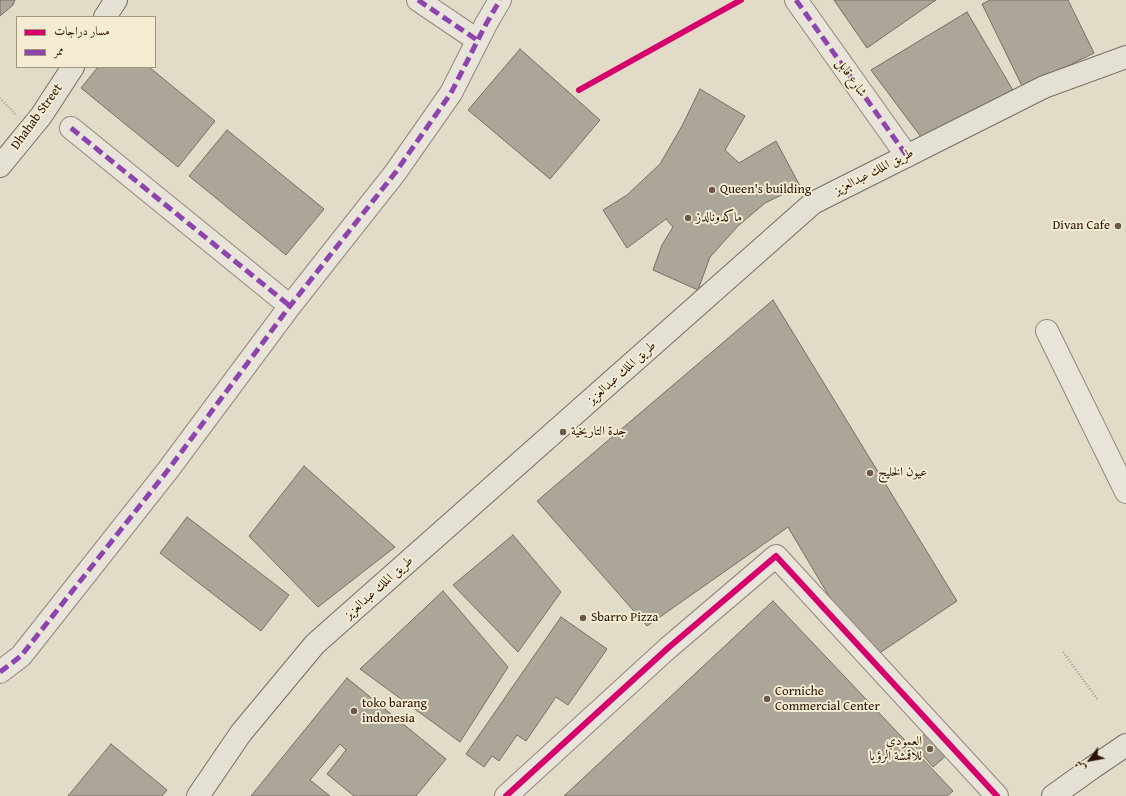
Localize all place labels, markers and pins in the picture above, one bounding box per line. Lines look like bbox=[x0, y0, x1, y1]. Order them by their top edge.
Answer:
place label: Queen's building bbox=[720, 182, 811, 198]
marker: Queen's building bbox=[707, 185, 717, 195]
place label: ماكدونالدز bbox=[696, 210, 742, 226]
marker: ماكدونالدز bbox=[683, 213, 693, 223]
place label: Divan Cafe bbox=[1052, 218, 1110, 234]
marker: Divan Cafe bbox=[1113, 221, 1123, 231]
place label: جدة التاريخية bbox=[571, 424, 627, 440]
marker: جدة التاريخية bbox=[558, 427, 568, 437]
place label: عيون الخليج bbox=[878, 465, 927, 481]
marker: عيون الخليج bbox=[865, 468, 875, 478]
place label: Sbarro Pizza bbox=[591, 610, 658, 626]
marker: Sbarro Pizza bbox=[578, 613, 588, 623]
place label: Corniche Commercial Center bbox=[775, 684, 880, 715]
marker: Corniche Commercial Center bbox=[762, 694, 772, 704]
place label: toko barang indonesia bbox=[362, 696, 427, 727]
marker: toko barang indonesia bbox=[349, 706, 359, 716]
place label: العمودي للاقمشة الرؤيا bbox=[869, 734, 922, 765]
marker: العمودي للاقمشة الرؤيا bbox=[925, 744, 935, 754]

